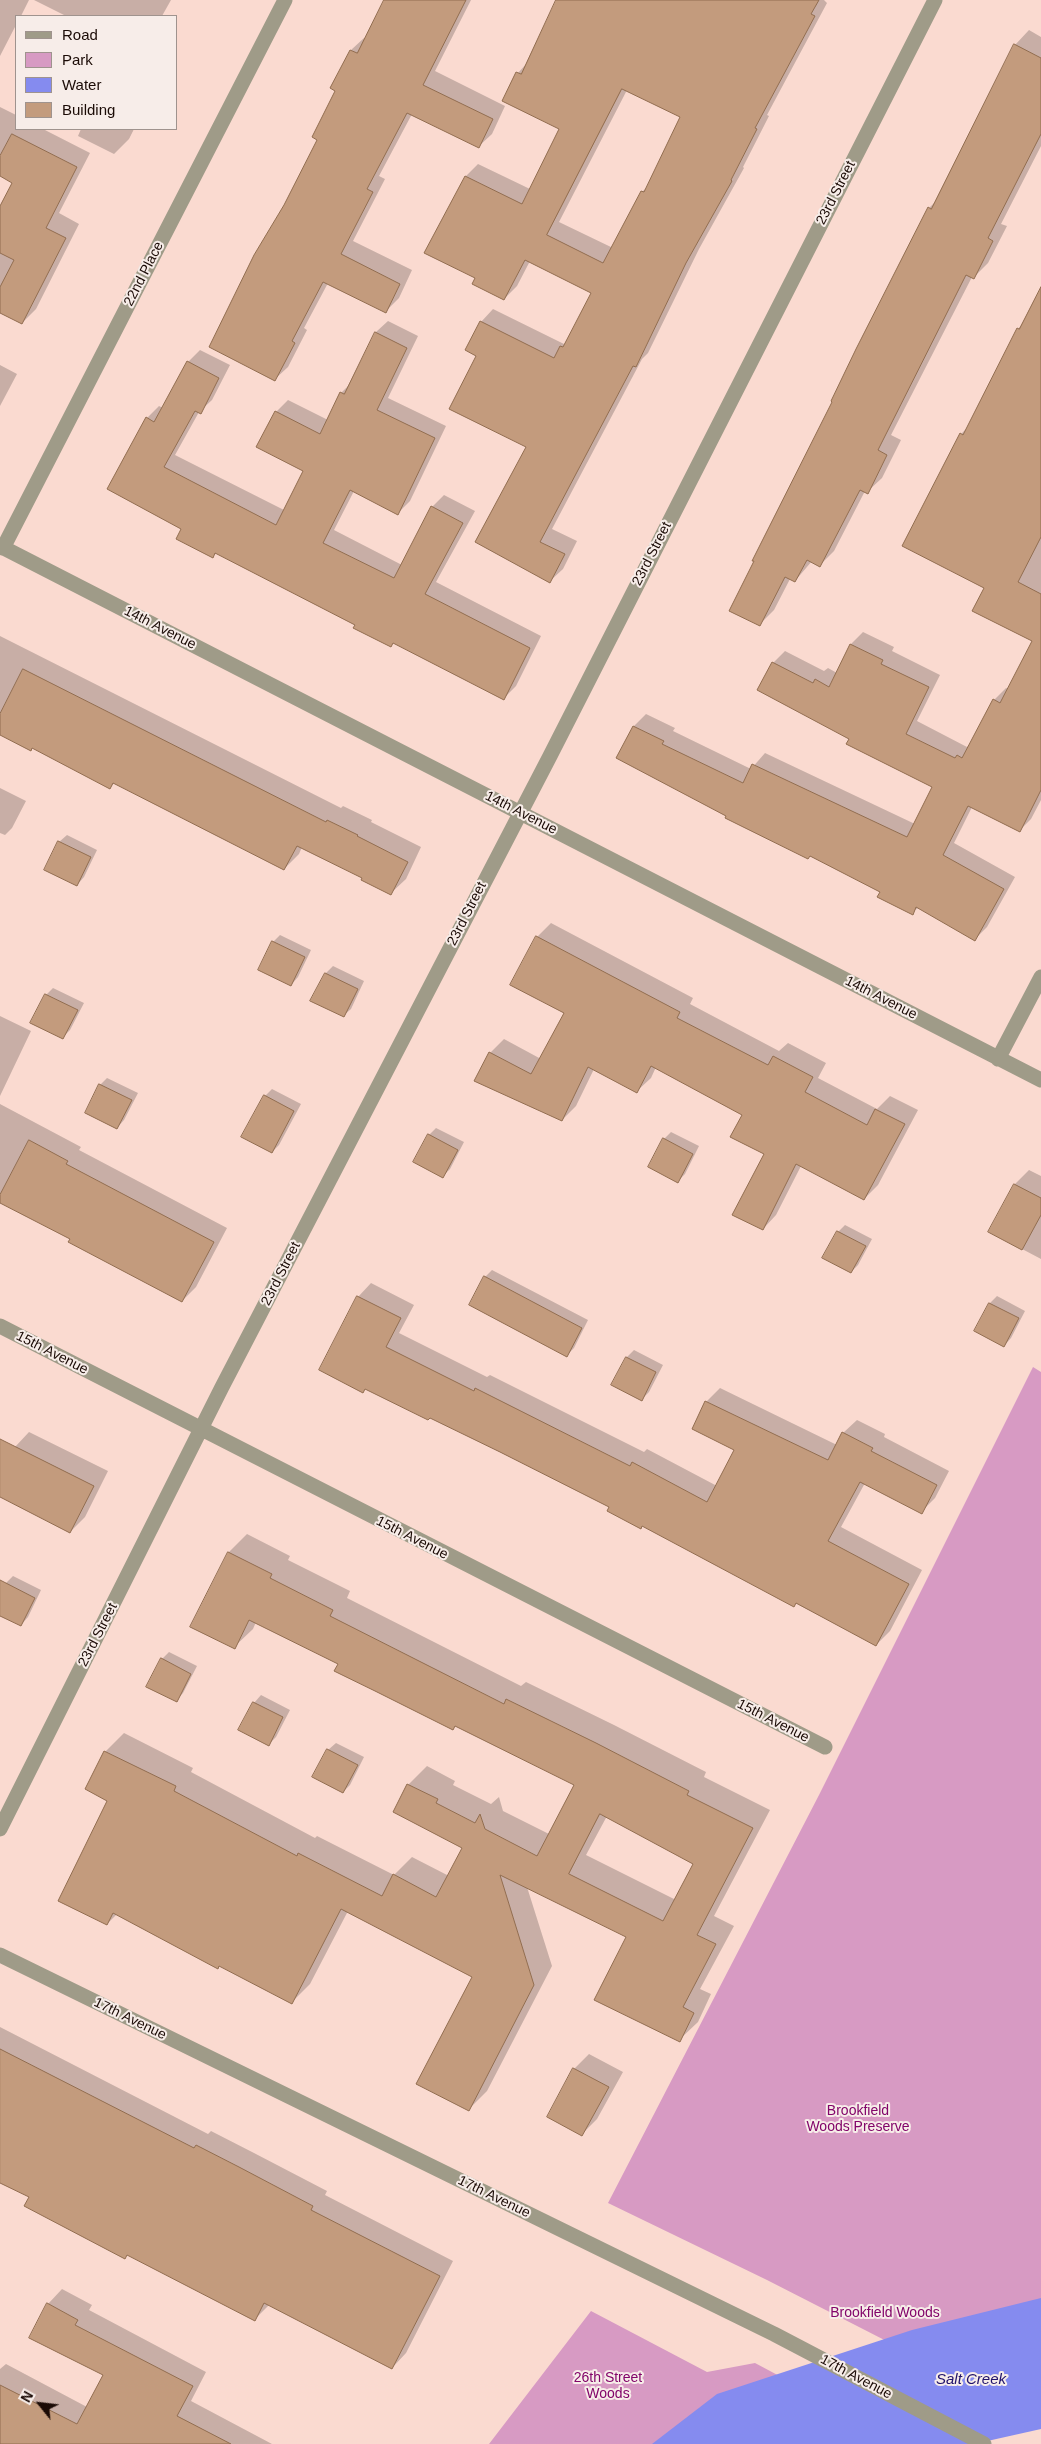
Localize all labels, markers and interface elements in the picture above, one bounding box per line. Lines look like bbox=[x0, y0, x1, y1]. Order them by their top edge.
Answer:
legend bbox=[15, 15, 178, 130]
text: Road bbox=[62, 26, 98, 43]
text: Park bbox=[62, 51, 93, 68]
text: Water bbox=[62, 76, 101, 93]
text: Building bbox=[62, 101, 115, 118]
street label: 23rd Street bbox=[813, 158, 859, 228]
street label: 22nd Place bbox=[121, 239, 167, 309]
street label: 23rd Street bbox=[629, 519, 675, 589]
street label: 14th Avenue bbox=[121, 603, 199, 653]
street label: 14th Avenue bbox=[482, 788, 560, 838]
street label: 23rd Street bbox=[444, 879, 490, 949]
street label: 14th Avenue bbox=[842, 973, 920, 1023]
street label: 23rd Street bbox=[258, 1239, 304, 1309]
street label: 15th Avenue bbox=[13, 1328, 91, 1378]
street label: 15th Avenue bbox=[373, 1513, 451, 1563]
street label: 23rd Street bbox=[75, 1600, 121, 1670]
street label: 15th Avenue bbox=[734, 1696, 812, 1746]
street label: 17th Avenue bbox=[91, 1994, 169, 2044]
park label: Brookfield Woods Preserve bbox=[806, 2103, 910, 2136]
street label: 17th Avenue bbox=[455, 2172, 533, 2222]
park label: Brookfield Woods bbox=[830, 2305, 940, 2321]
street label: 17th Avenue bbox=[817, 2351, 895, 2403]
park label: 26th Street Woods bbox=[574, 2370, 642, 2402]
water label: Salt Creek bbox=[936, 2371, 1006, 2389]
north arrow bbox=[15, 2379, 65, 2429]
text: N bbox=[17, 2388, 36, 2405]

